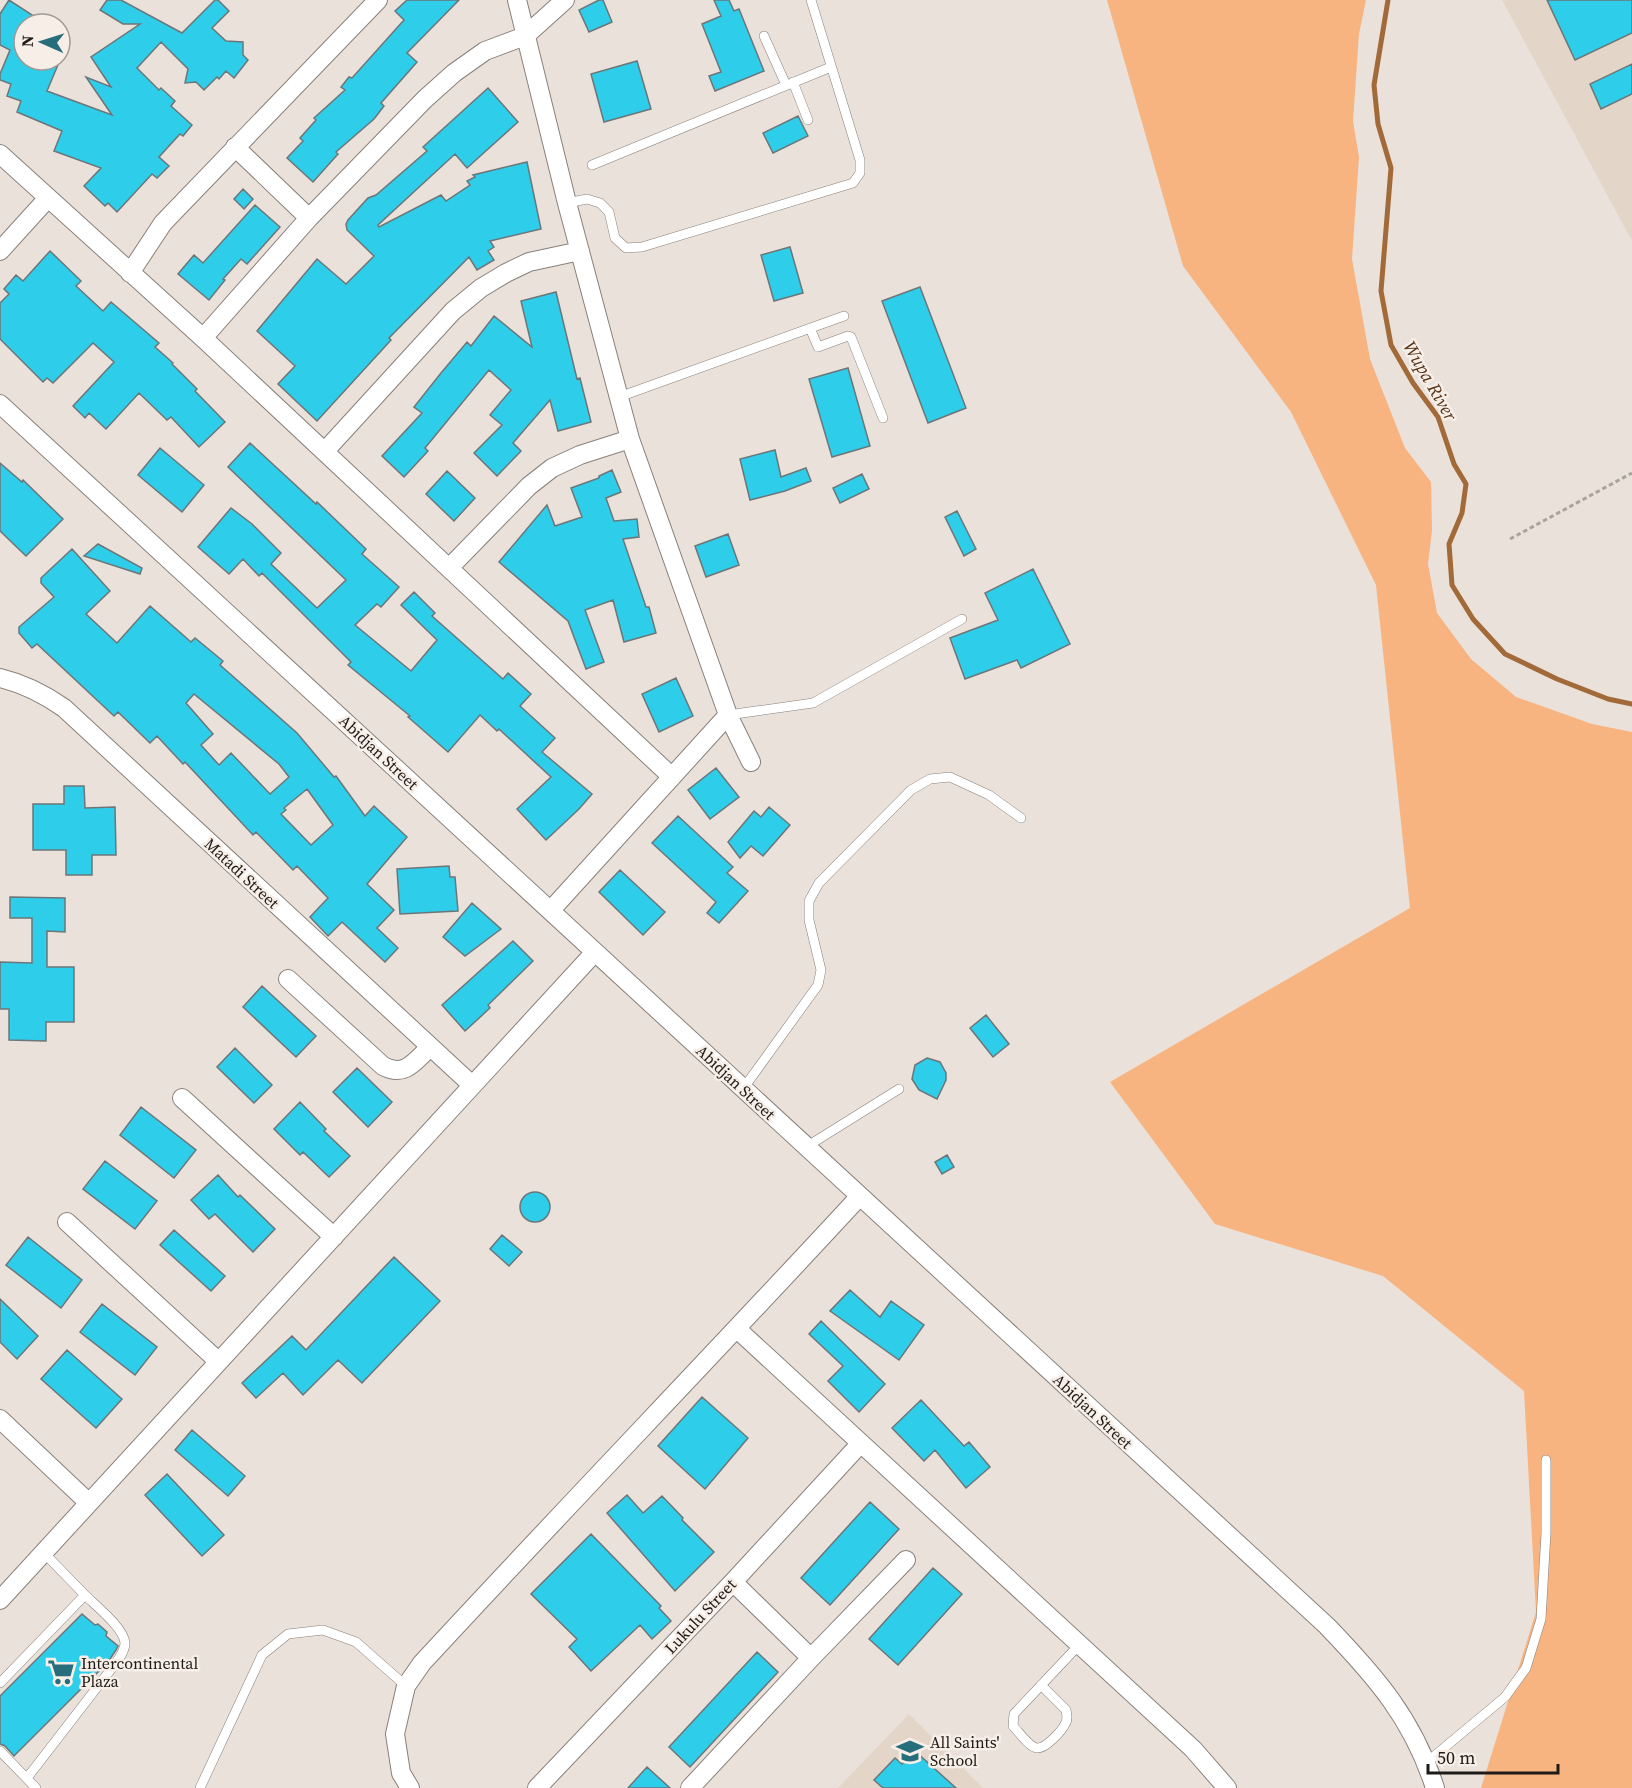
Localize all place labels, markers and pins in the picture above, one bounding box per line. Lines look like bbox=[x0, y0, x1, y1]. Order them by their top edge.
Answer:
place label: Intercontinental Plaza bbox=[81, 1652, 199, 1692]
supermarket icon: Intercontinental Plaza bbox=[46, 1657, 76, 1687]
place label: All Saints' School bbox=[930, 1731, 999, 1771]
school or university icon: All Saints' School bbox=[895, 1736, 925, 1766]

